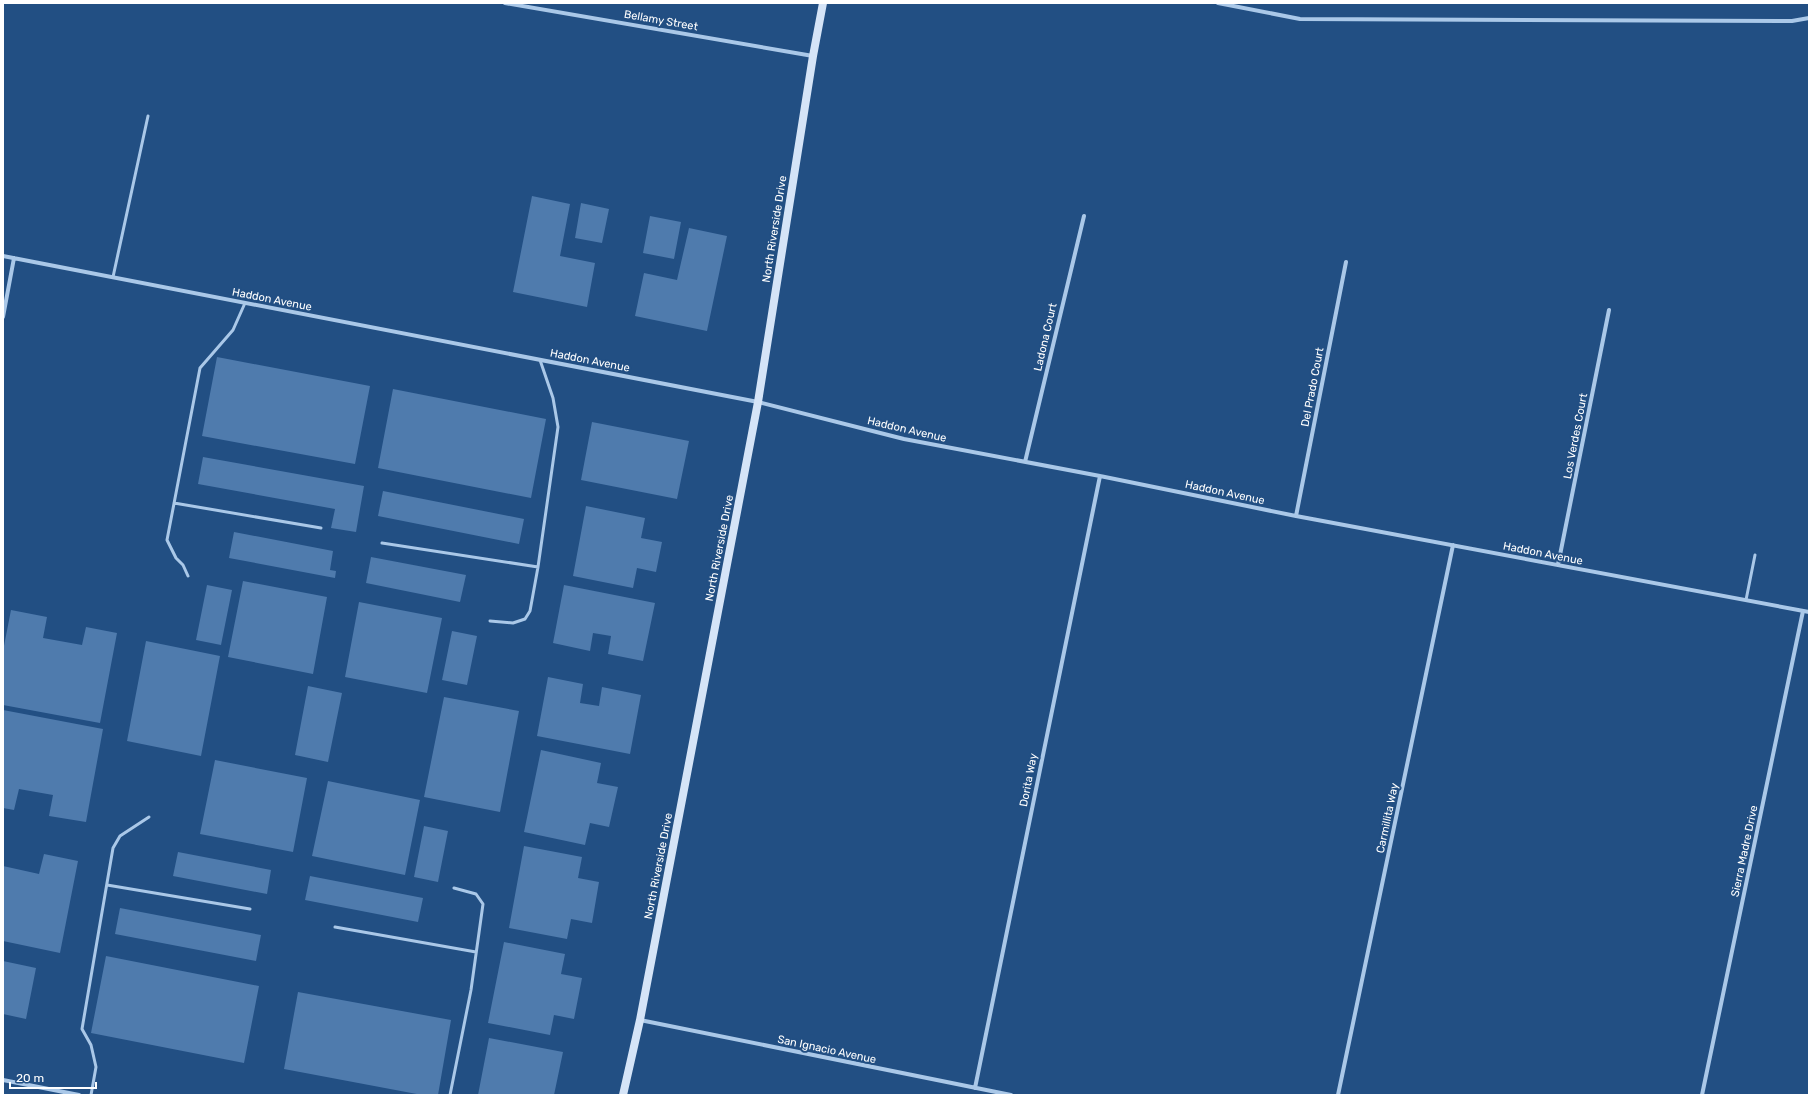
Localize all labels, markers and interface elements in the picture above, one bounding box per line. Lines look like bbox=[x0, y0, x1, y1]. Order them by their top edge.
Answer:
street label: Bellamy Street bbox=[623, 8, 700, 34]
street label: North Riverside Drive bbox=[760, 175, 789, 283]
street label: Haddon Avenue bbox=[231, 285, 313, 314]
street label: Ladona Court bbox=[1031, 301, 1060, 372]
street label: Haddon Avenue bbox=[549, 346, 631, 375]
street label: Del Prado Court bbox=[1298, 346, 1327, 428]
street label: Los Verdes Court bbox=[1561, 391, 1590, 480]
street label: Haddon Avenue bbox=[866, 414, 948, 445]
street label: Haddon Avenue bbox=[1184, 478, 1266, 507]
street label: North Riverside Drive bbox=[703, 494, 736, 602]
street label: Haddon Avenue bbox=[1502, 539, 1584, 568]
street label: Dorita Way bbox=[1017, 752, 1040, 808]
street label: Carmillita Way bbox=[1374, 782, 1401, 854]
street label: Sierra Madre Drive bbox=[1728, 804, 1761, 898]
street label: North Riverside Drive bbox=[642, 812, 675, 920]
street label: San Ignacio Avenue bbox=[776, 1033, 877, 1066]
scale bar bbox=[10, 1064, 96, 1090]
text: 20 m bbox=[16, 1071, 44, 1085]

